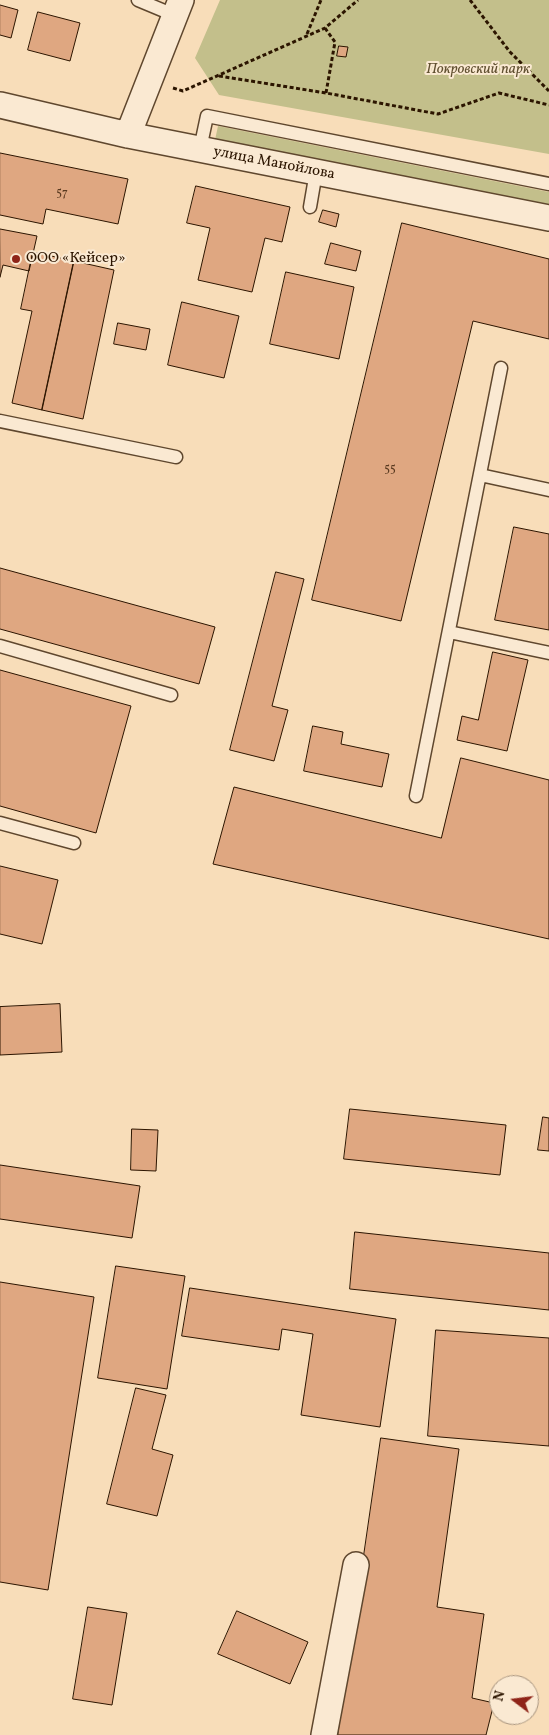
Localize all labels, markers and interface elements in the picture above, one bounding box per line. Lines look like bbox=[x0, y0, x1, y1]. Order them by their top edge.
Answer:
park label: Покровский парк bbox=[426, 61, 530, 79]
street label: улица Манойлова bbox=[212, 143, 336, 185]
house number: 57 bbox=[56, 187, 68, 201]
place label: ООО «Кейсер» bbox=[26, 250, 126, 268]
marker: ООО «Кейсер» bbox=[10, 253, 22, 265]
house number: 55 bbox=[384, 463, 396, 477]
north arrow bbox=[489, 1675, 539, 1725]
text: N bbox=[489, 1689, 510, 1704]

